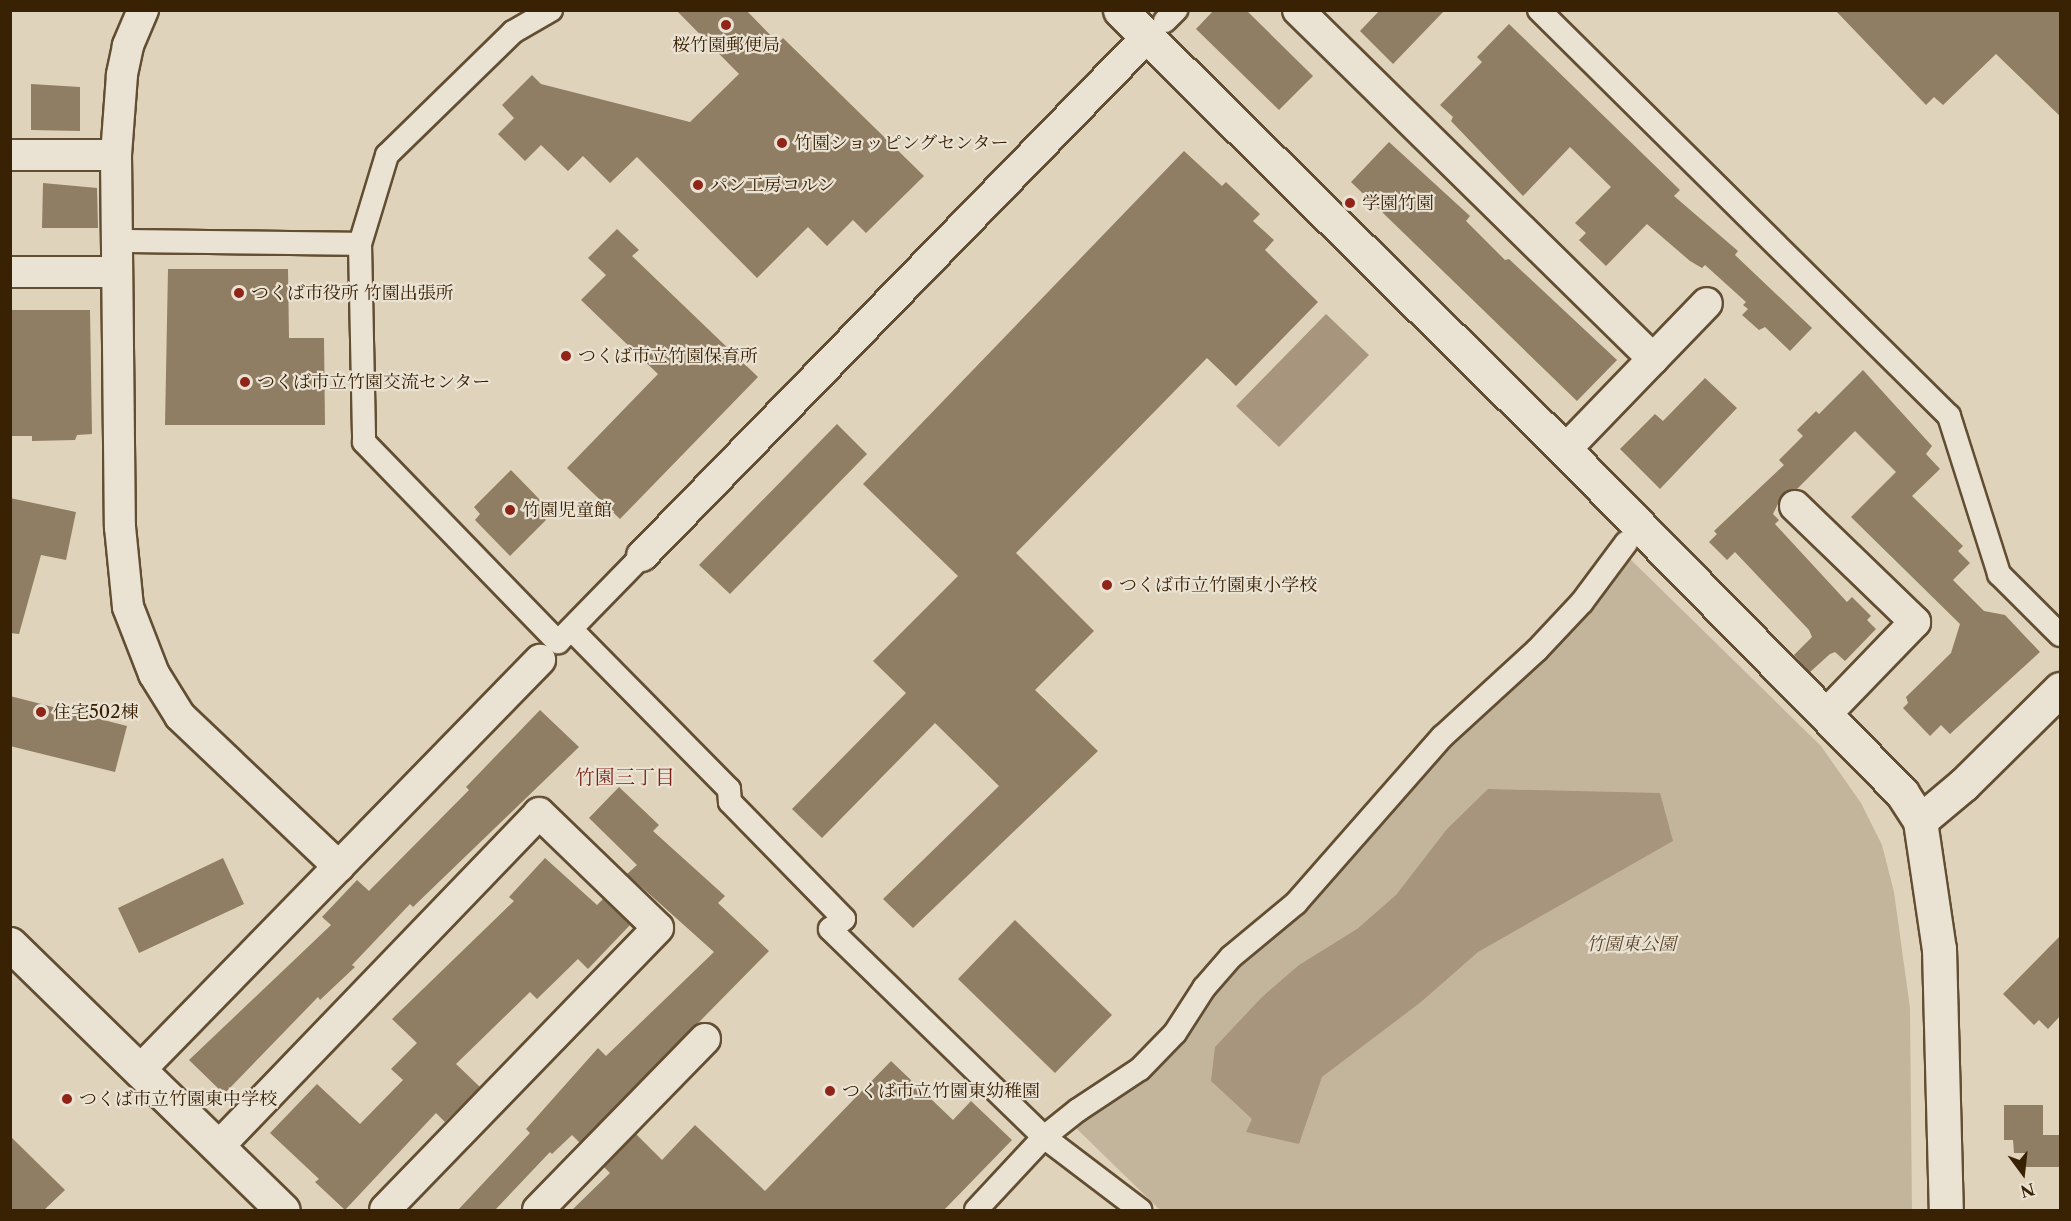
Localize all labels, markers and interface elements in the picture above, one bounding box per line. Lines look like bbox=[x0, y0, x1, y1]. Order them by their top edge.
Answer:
marker: 桜竹園郵便局 bbox=[719, 18, 733, 32]
place label: 桜竹園郵便局 bbox=[672, 34, 780, 56]
place label: 竹園ショッピングセンター bbox=[794, 132, 1010, 154]
marker: 竹園ショッピングセンター bbox=[775, 136, 789, 150]
place label: パン工房コルン bbox=[710, 174, 836, 196]
marker: パン工房コルン bbox=[691, 178, 705, 192]
place label: 学園竹園 bbox=[1362, 192, 1434, 214]
marker: 学園竹園 bbox=[1343, 196, 1357, 210]
place label: つくば市役所 竹園出張所 bbox=[251, 282, 454, 304]
marker: つくば市役所 竹園出張所 bbox=[232, 286, 246, 300]
place label: つくば市立竹園保育所 bbox=[578, 345, 758, 367]
marker: つくば市立竹園保育所 bbox=[559, 349, 573, 363]
place label: つくば市立竹園交流センター bbox=[257, 371, 491, 393]
marker: つくば市立竹園交流センター bbox=[238, 375, 252, 389]
place label: 竹園児童館 bbox=[522, 499, 612, 521]
marker: 竹園児童館 bbox=[503, 503, 517, 517]
place label: つくば市立竹園東小学校 bbox=[1119, 574, 1317, 596]
marker: つくば市立竹園東小学校 bbox=[1100, 578, 1114, 592]
place label: 住宅502棟 bbox=[53, 701, 139, 723]
marker: 住宅502棟 bbox=[34, 705, 48, 719]
district label: 竹園三丁目 bbox=[575, 765, 675, 789]
park label: 竹園東公園 bbox=[1586, 933, 1676, 955]
place label: つくば市立竹園東幼稚園 bbox=[842, 1080, 1040, 1102]
marker: つくば市立竹園東幼稚園 bbox=[823, 1084, 837, 1098]
place label: つくば市立竹園東中学校 bbox=[79, 1088, 277, 1110]
marker: つくば市立竹園東中学校 bbox=[60, 1092, 74, 1106]
north arrow bbox=[1993, 1143, 2053, 1203]
text: N bbox=[2018, 1179, 2037, 1202]

